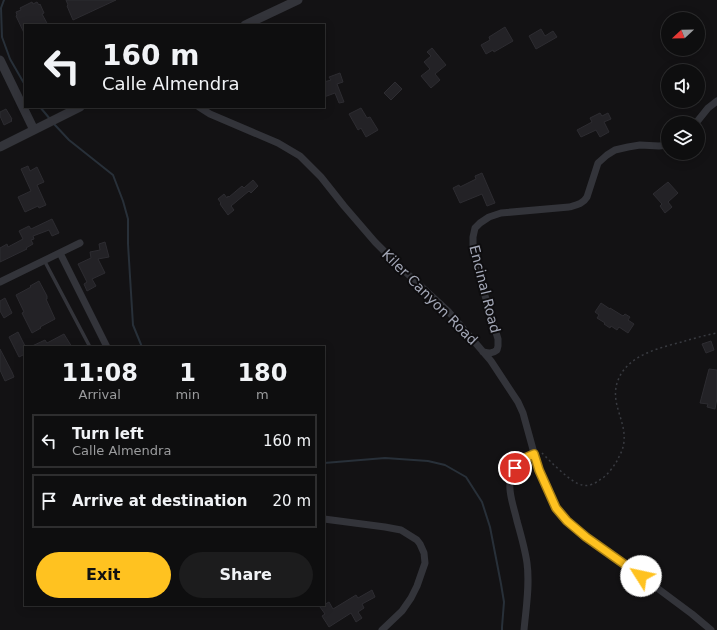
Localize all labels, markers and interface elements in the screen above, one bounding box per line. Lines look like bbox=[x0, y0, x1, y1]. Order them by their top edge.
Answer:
north arrow bbox=[661, 12, 705, 56]
map controls bbox=[661, 12, 705, 160]
text: 160 m bbox=[102, 39, 199, 72]
icon: left bbox=[36, 40, 88, 92]
button: sound bbox=[661, 64, 705, 108]
text: Calle Almendra bbox=[102, 73, 240, 94]
button: layers bbox=[661, 116, 705, 160]
street label: Encinal Road bbox=[466, 243, 504, 335]
street label: Kiler Canyon Road bbox=[379, 246, 481, 348]
text: 11:08 bbox=[61, 359, 138, 387]
text: 1 bbox=[179, 359, 196, 387]
text: 180 bbox=[237, 359, 287, 387]
text: Arrival bbox=[79, 387, 121, 402]
text: min bbox=[175, 387, 200, 402]
text: m bbox=[256, 387, 269, 402]
text: Turn left bbox=[72, 425, 144, 443]
icon: left bbox=[38, 430, 60, 452]
text: 160 m bbox=[263, 432, 311, 450]
text: Calle Almendra bbox=[72, 443, 171, 458]
pin bbox=[498, 451, 532, 485]
icon: arrive bbox=[504, 457, 526, 479]
icon: arrive bbox=[38, 490, 60, 512]
text: Arrive at destination bbox=[72, 492, 247, 510]
text: 20 m bbox=[273, 492, 311, 510]
button: Exit bbox=[36, 552, 171, 598]
button: Share bbox=[179, 552, 313, 598]
position arrow bbox=[620, 555, 662, 597]

